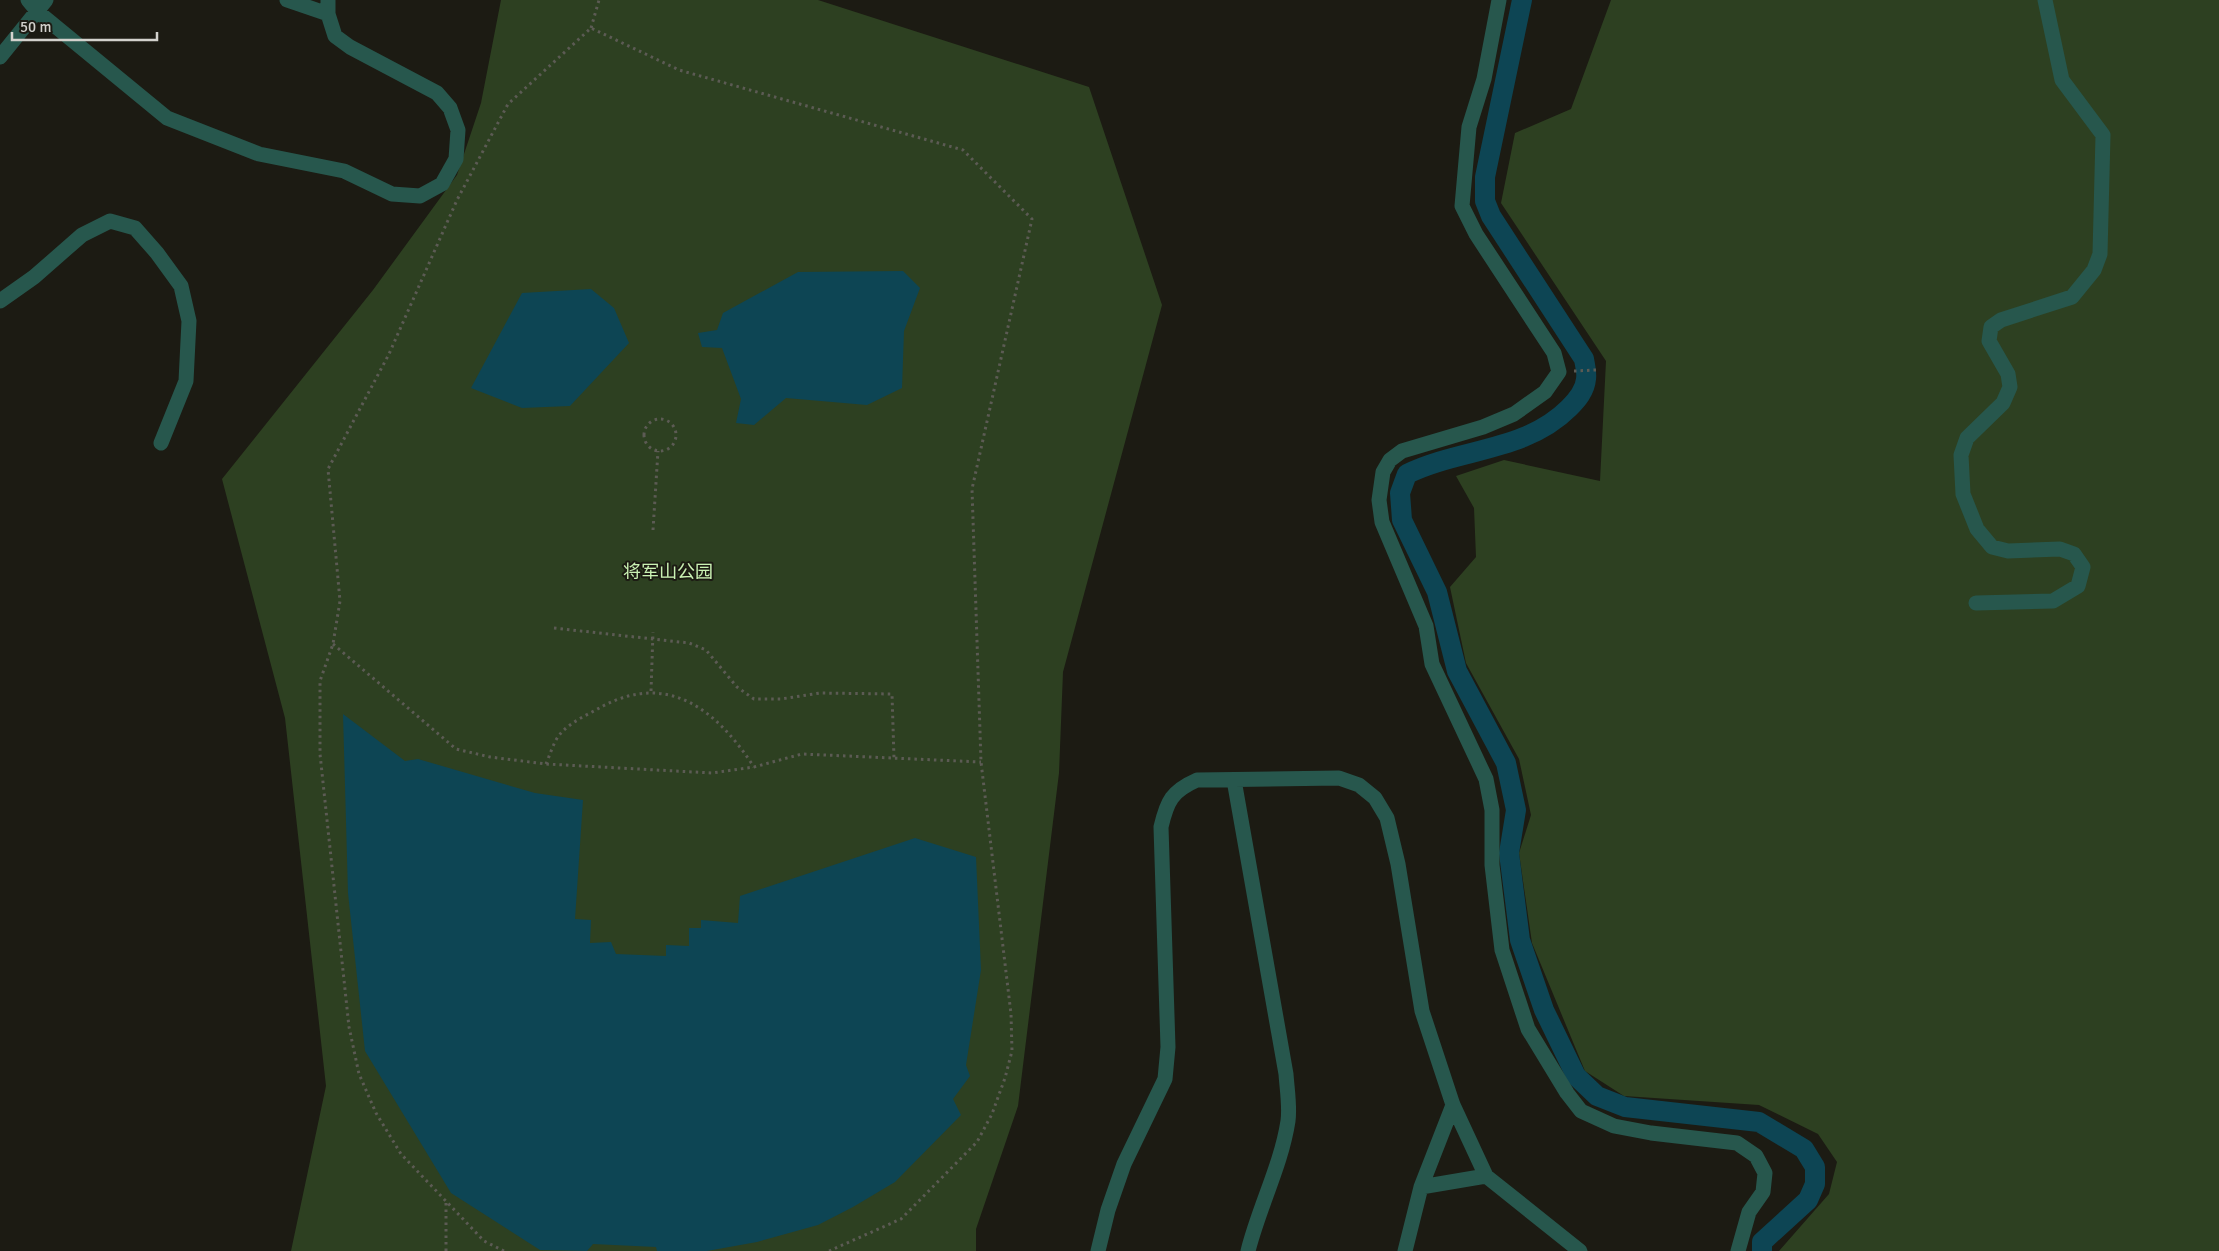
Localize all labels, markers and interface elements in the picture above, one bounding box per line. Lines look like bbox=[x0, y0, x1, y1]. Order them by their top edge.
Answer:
scale bar bbox=[12, 10, 158, 42]
text: 50 m bbox=[20, 18, 51, 36]
park label: 将军山公园 bbox=[623, 561, 713, 583]

